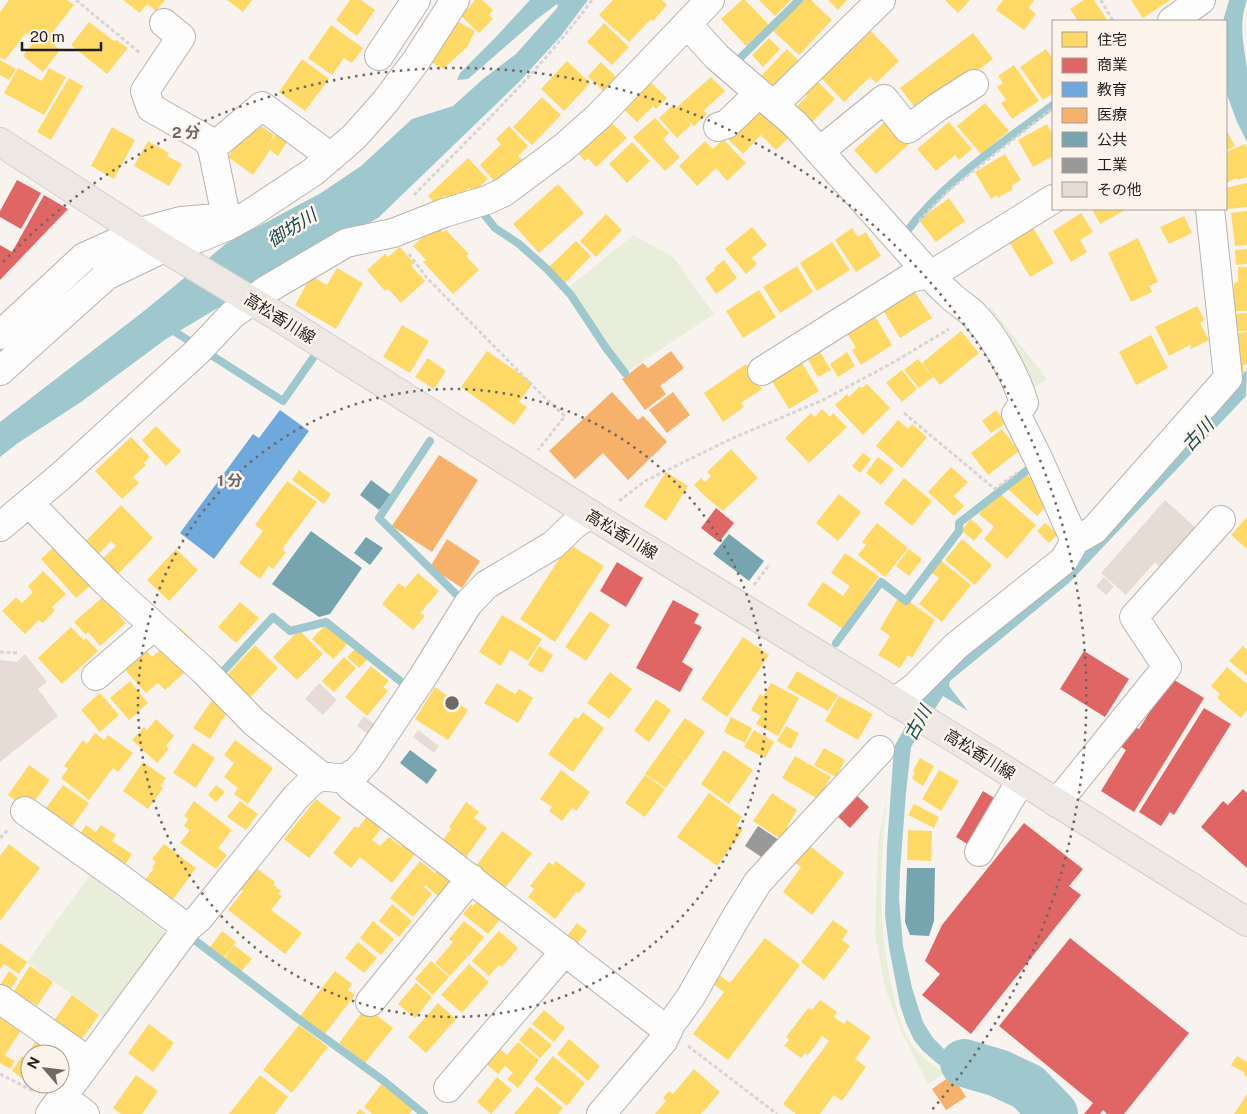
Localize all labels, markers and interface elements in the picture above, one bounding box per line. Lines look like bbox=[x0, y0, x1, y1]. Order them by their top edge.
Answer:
scale bar bbox=[22, 20, 101, 52]
legend bbox=[1052, 20, 1227, 210]
text: 20 m bbox=[30, 28, 65, 45]
text: 住宅 bbox=[1097, 31, 1127, 48]
text: 商業 bbox=[1097, 56, 1127, 73]
text: 教育 bbox=[1097, 81, 1127, 98]
text: 医療 bbox=[1097, 106, 1127, 123]
text: 2 分 bbox=[172, 124, 200, 141]
text: 公共 bbox=[1097, 131, 1127, 148]
text: 工業 bbox=[1097, 156, 1127, 173]
text: その他 bbox=[1097, 181, 1142, 198]
water label: 御坊川 bbox=[263, 203, 322, 251]
street label: 高松香川線 bbox=[241, 289, 319, 348]
water label: 古川 bbox=[1178, 413, 1219, 455]
text: 1 分 bbox=[218, 472, 242, 489]
street label: 高松香川線 bbox=[583, 506, 661, 563]
centre of rings bbox=[443, 694, 461, 712]
water label: 古川 bbox=[900, 700, 936, 744]
street label: 高松香川線 bbox=[941, 725, 1019, 784]
north arrow bbox=[20, 1044, 70, 1094]
text: N bbox=[24, 1054, 43, 1071]

